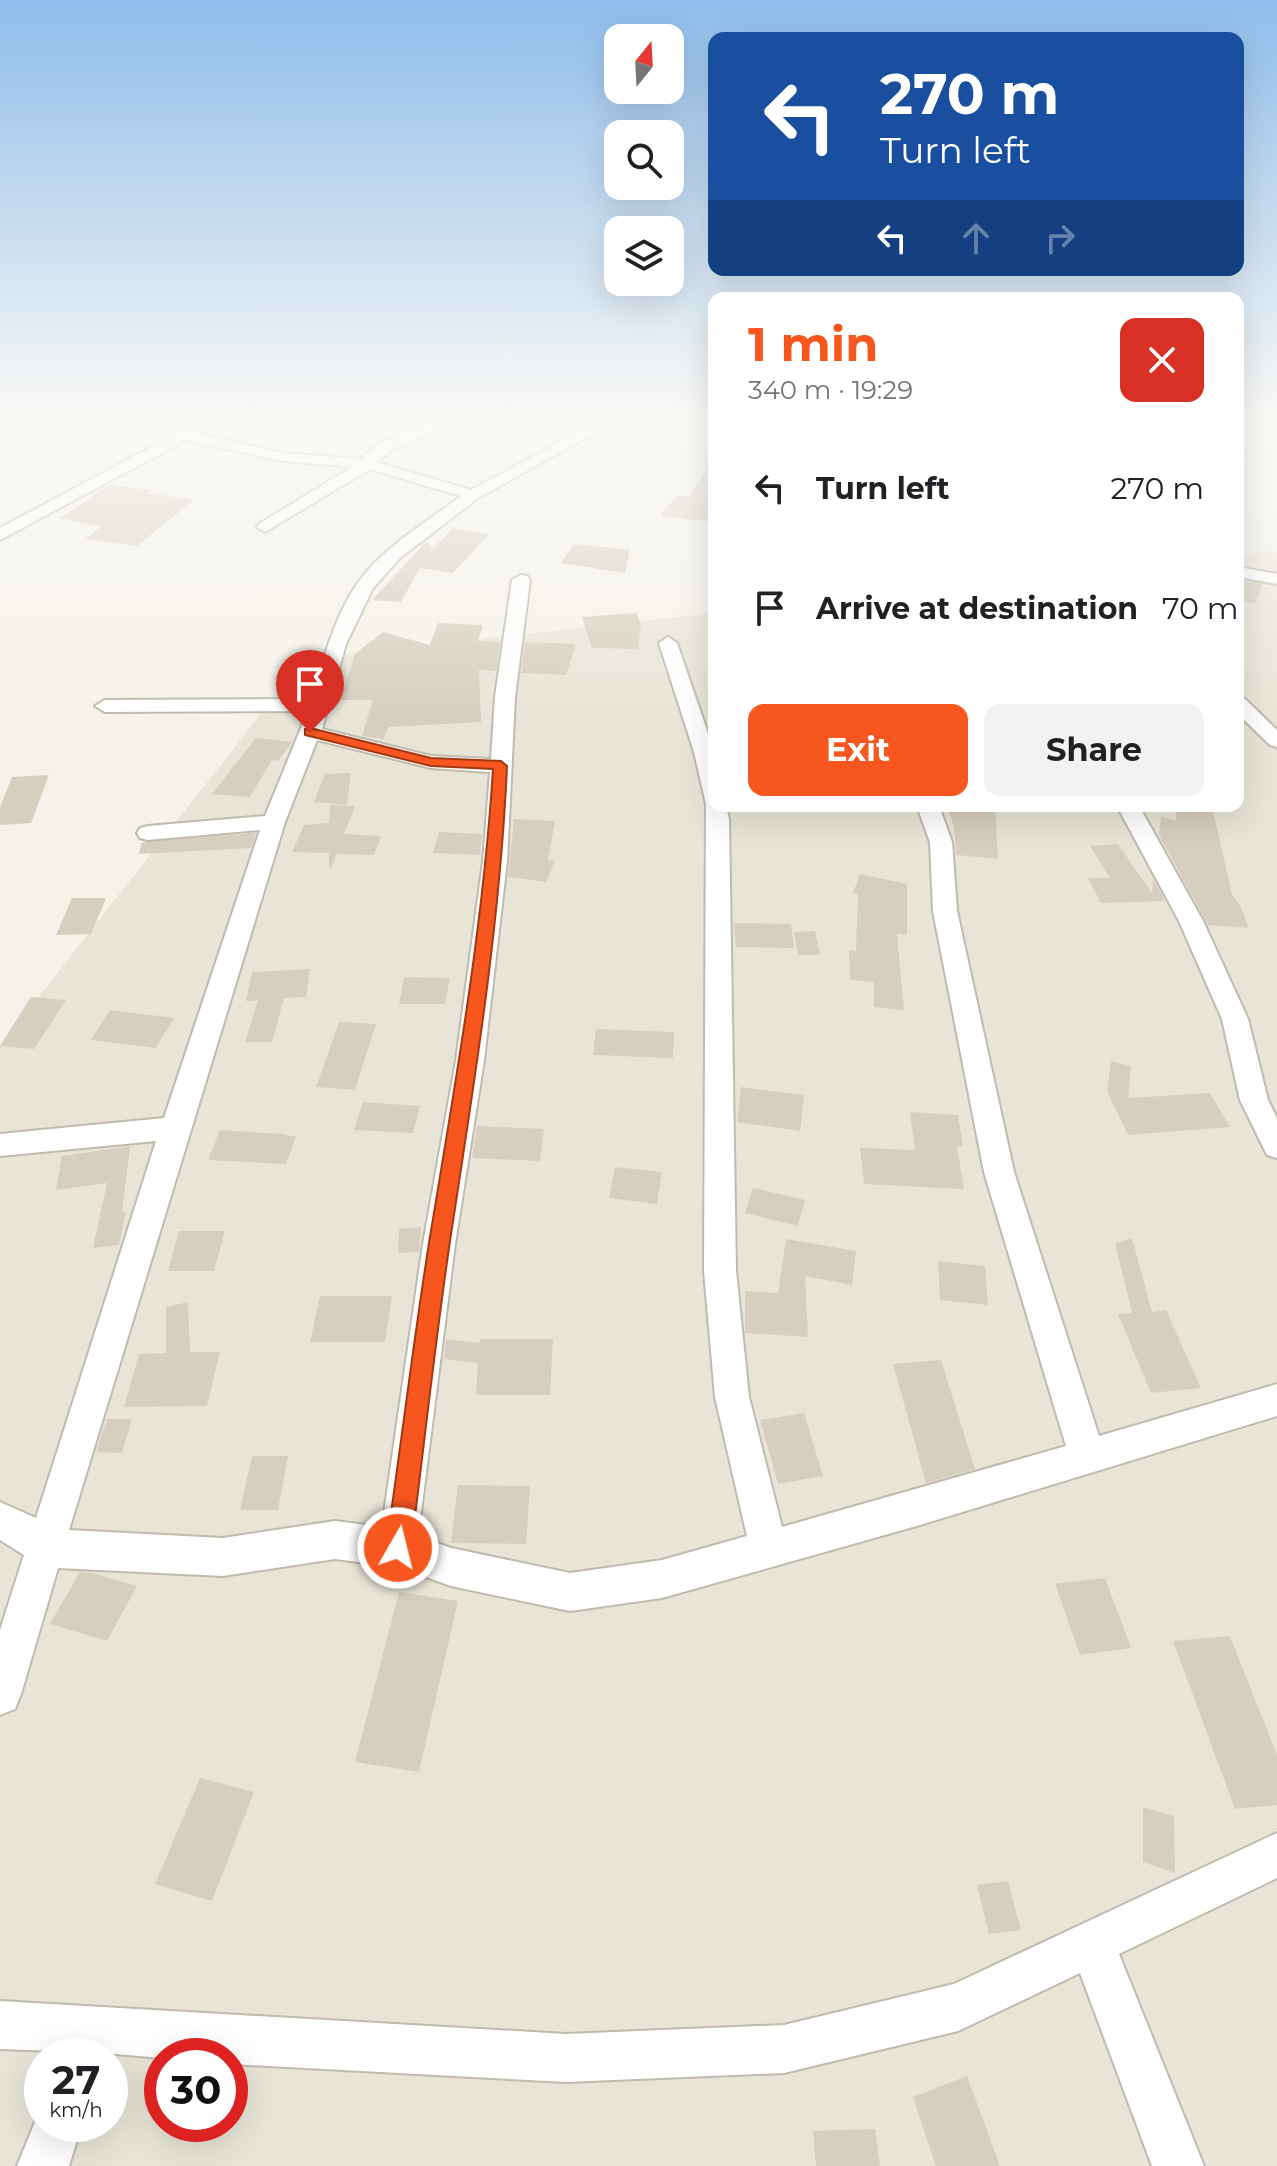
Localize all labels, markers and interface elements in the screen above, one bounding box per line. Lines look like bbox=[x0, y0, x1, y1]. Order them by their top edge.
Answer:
north arrow bbox=[604, 24, 684, 104]
map controls bbox=[604, 24, 684, 296]
text: 270 m bbox=[880, 60, 1059, 128]
icon: left bbox=[748, 64, 852, 168]
button: search bbox=[604, 120, 684, 200]
text: Turn left bbox=[880, 128, 1031, 172]
button: layers bbox=[604, 216, 684, 296]
icon: left bbox=[870, 216, 914, 260]
icon: ahead bbox=[954, 216, 998, 260]
icon: right bbox=[1038, 216, 1082, 260]
text: 1 min bbox=[748, 315, 878, 373]
button: close bbox=[1120, 318, 1204, 402]
text: 340 m · 19:29 bbox=[748, 374, 913, 406]
icon: left bbox=[748, 466, 792, 510]
text: Turn left bbox=[816, 470, 949, 507]
text: 270 m bbox=[1110, 470, 1204, 507]
icon: arrive bbox=[748, 586, 792, 630]
text: Arrive at destination bbox=[816, 590, 1138, 627]
text: 70 m bbox=[1162, 590, 1239, 627]
pin bbox=[276, 650, 344, 732]
icon: arrive bbox=[288, 662, 332, 706]
button: Exit bbox=[748, 704, 968, 796]
button: Share bbox=[984, 704, 1204, 796]
position arrow bbox=[356, 1506, 440, 1590]
speed limit sign: 30 bbox=[144, 2038, 248, 2142]
text: 27 bbox=[52, 2055, 100, 2104]
text: km/h bbox=[49, 2098, 103, 2122]

